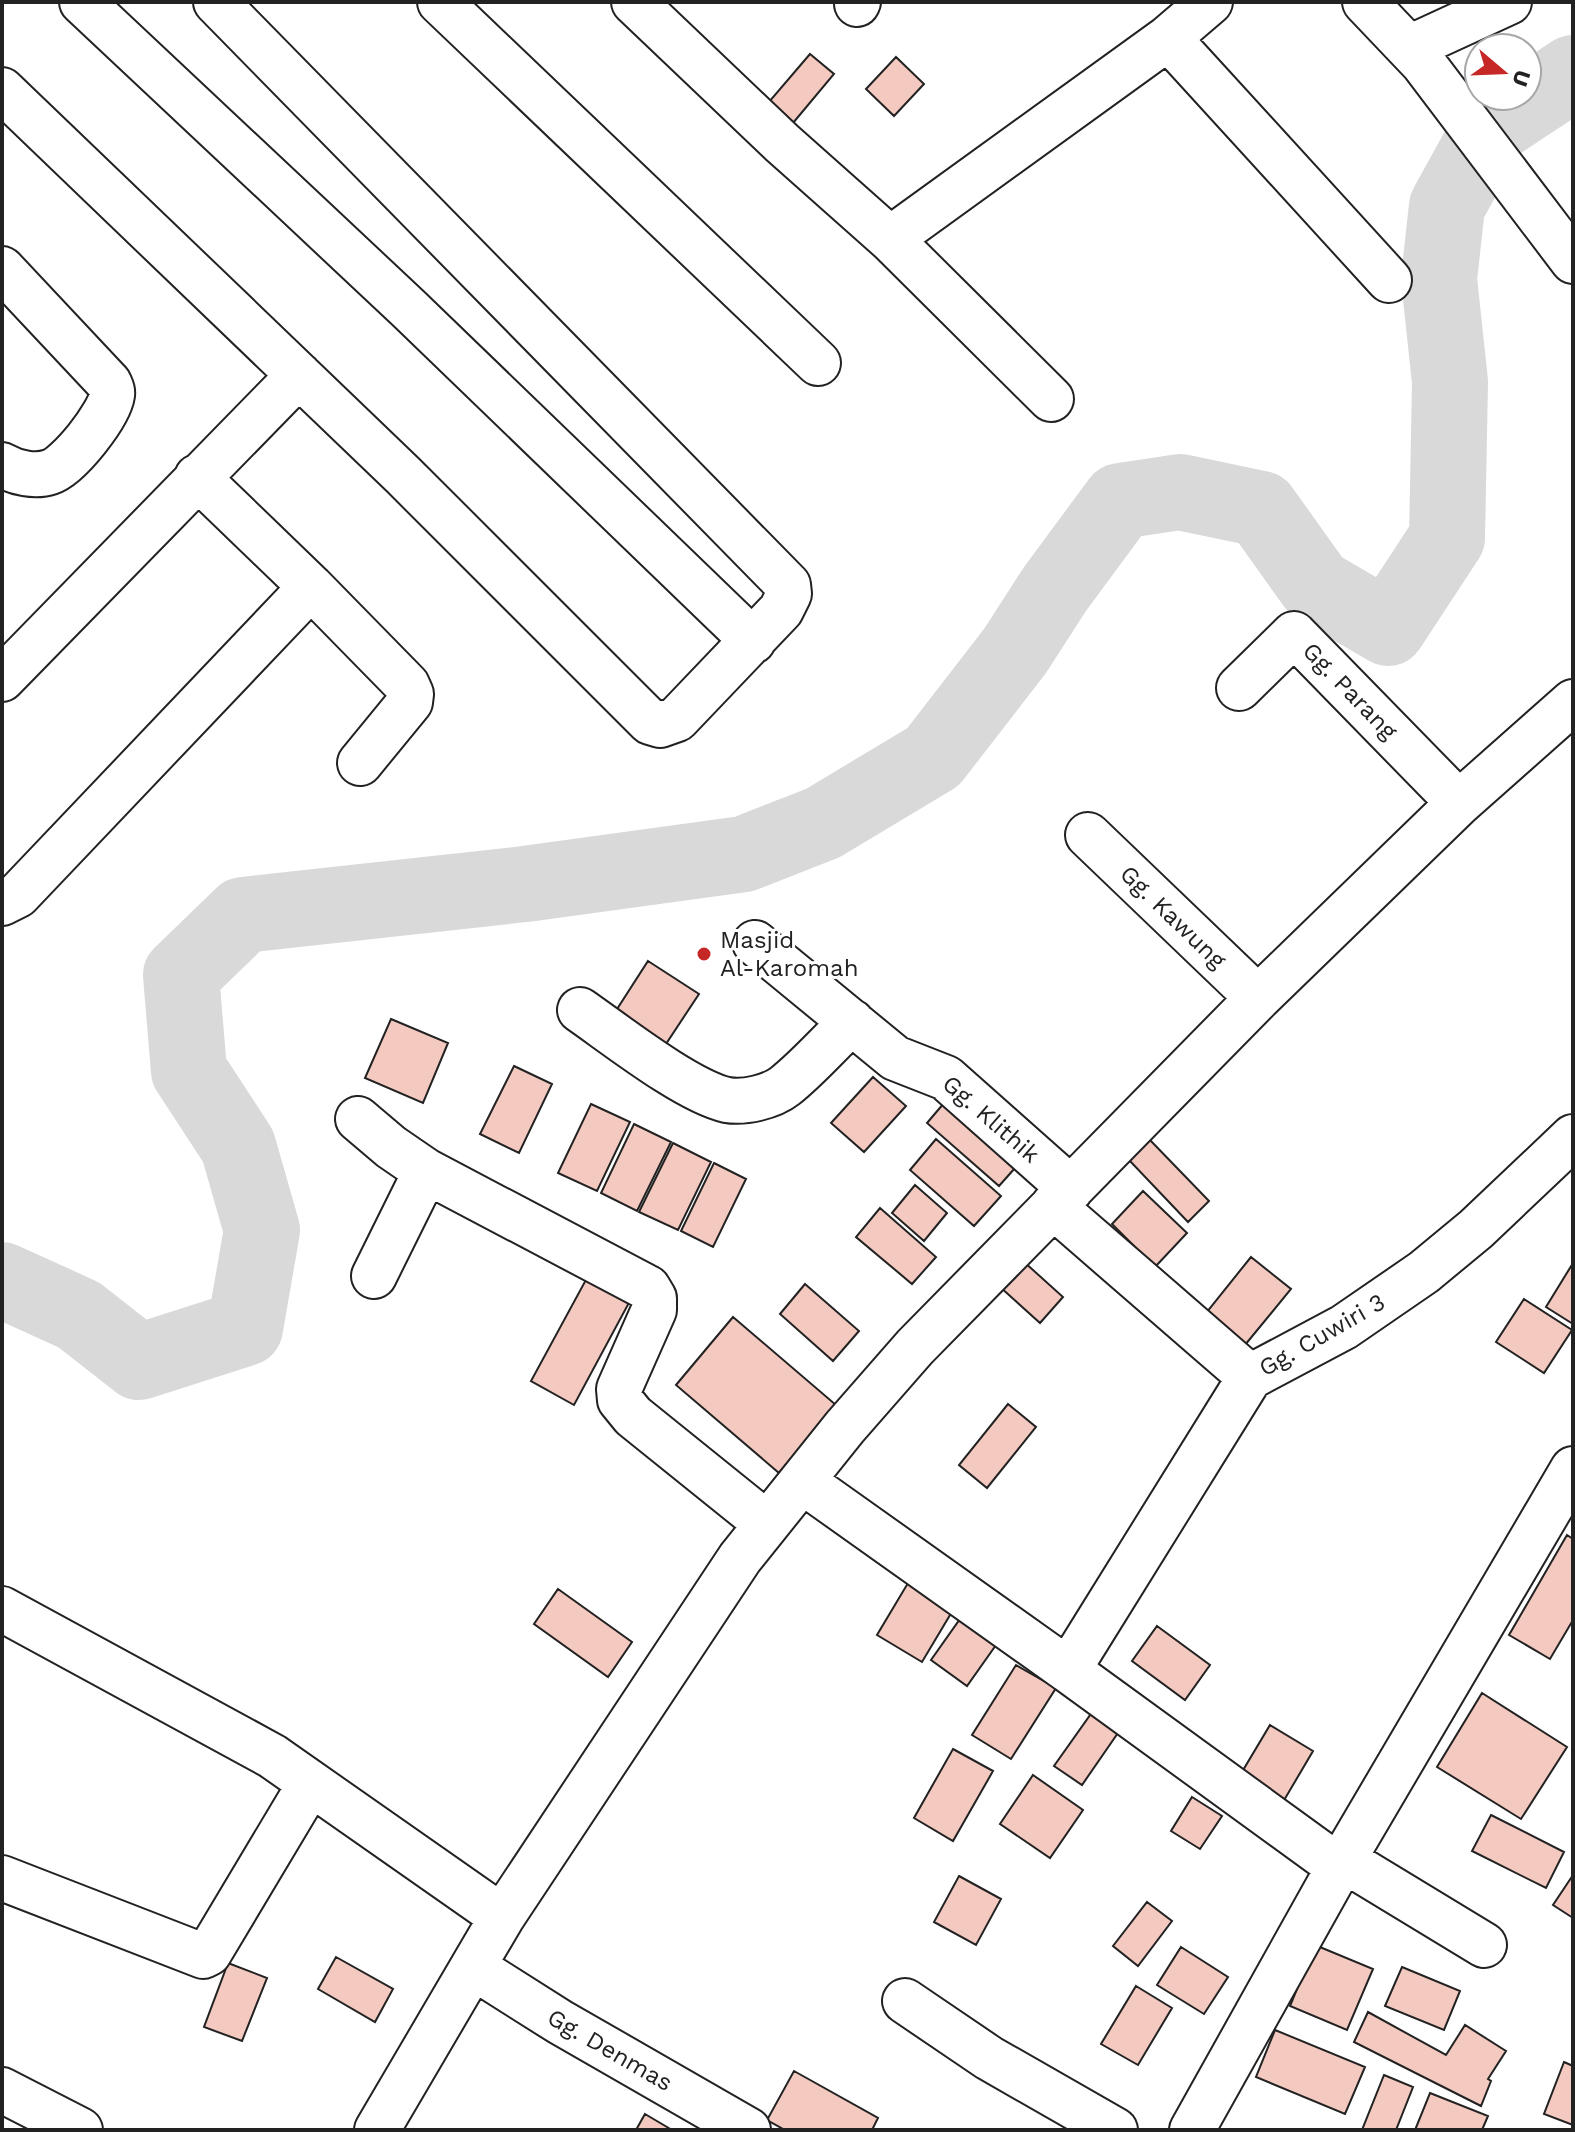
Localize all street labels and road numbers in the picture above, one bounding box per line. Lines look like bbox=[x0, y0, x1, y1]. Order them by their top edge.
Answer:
street label: Gg. Parang bbox=[1297, 637, 1403, 745]
street label: Gg. Kawung bbox=[1114, 860, 1232, 974]
street label: Gg. Klithik bbox=[937, 1069, 1045, 1169]
street label: Gg. Cuwiri 3 bbox=[1254, 1288, 1390, 1382]
street label: Gg. Denmas bbox=[542, 2003, 678, 2097]

